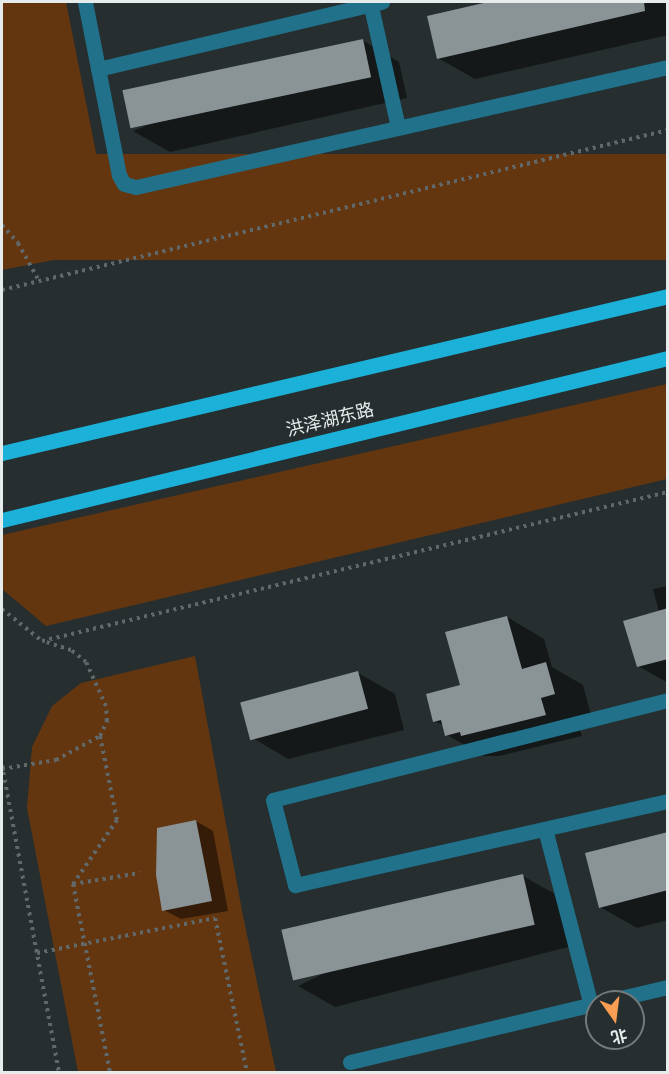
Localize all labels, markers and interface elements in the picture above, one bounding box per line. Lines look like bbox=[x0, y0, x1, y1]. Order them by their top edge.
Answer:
street label: 洪泽湖东路 bbox=[284, 399, 376, 441]
north arrow bbox=[585, 990, 645, 1050]
text: 北 bbox=[609, 1024, 629, 1048]

